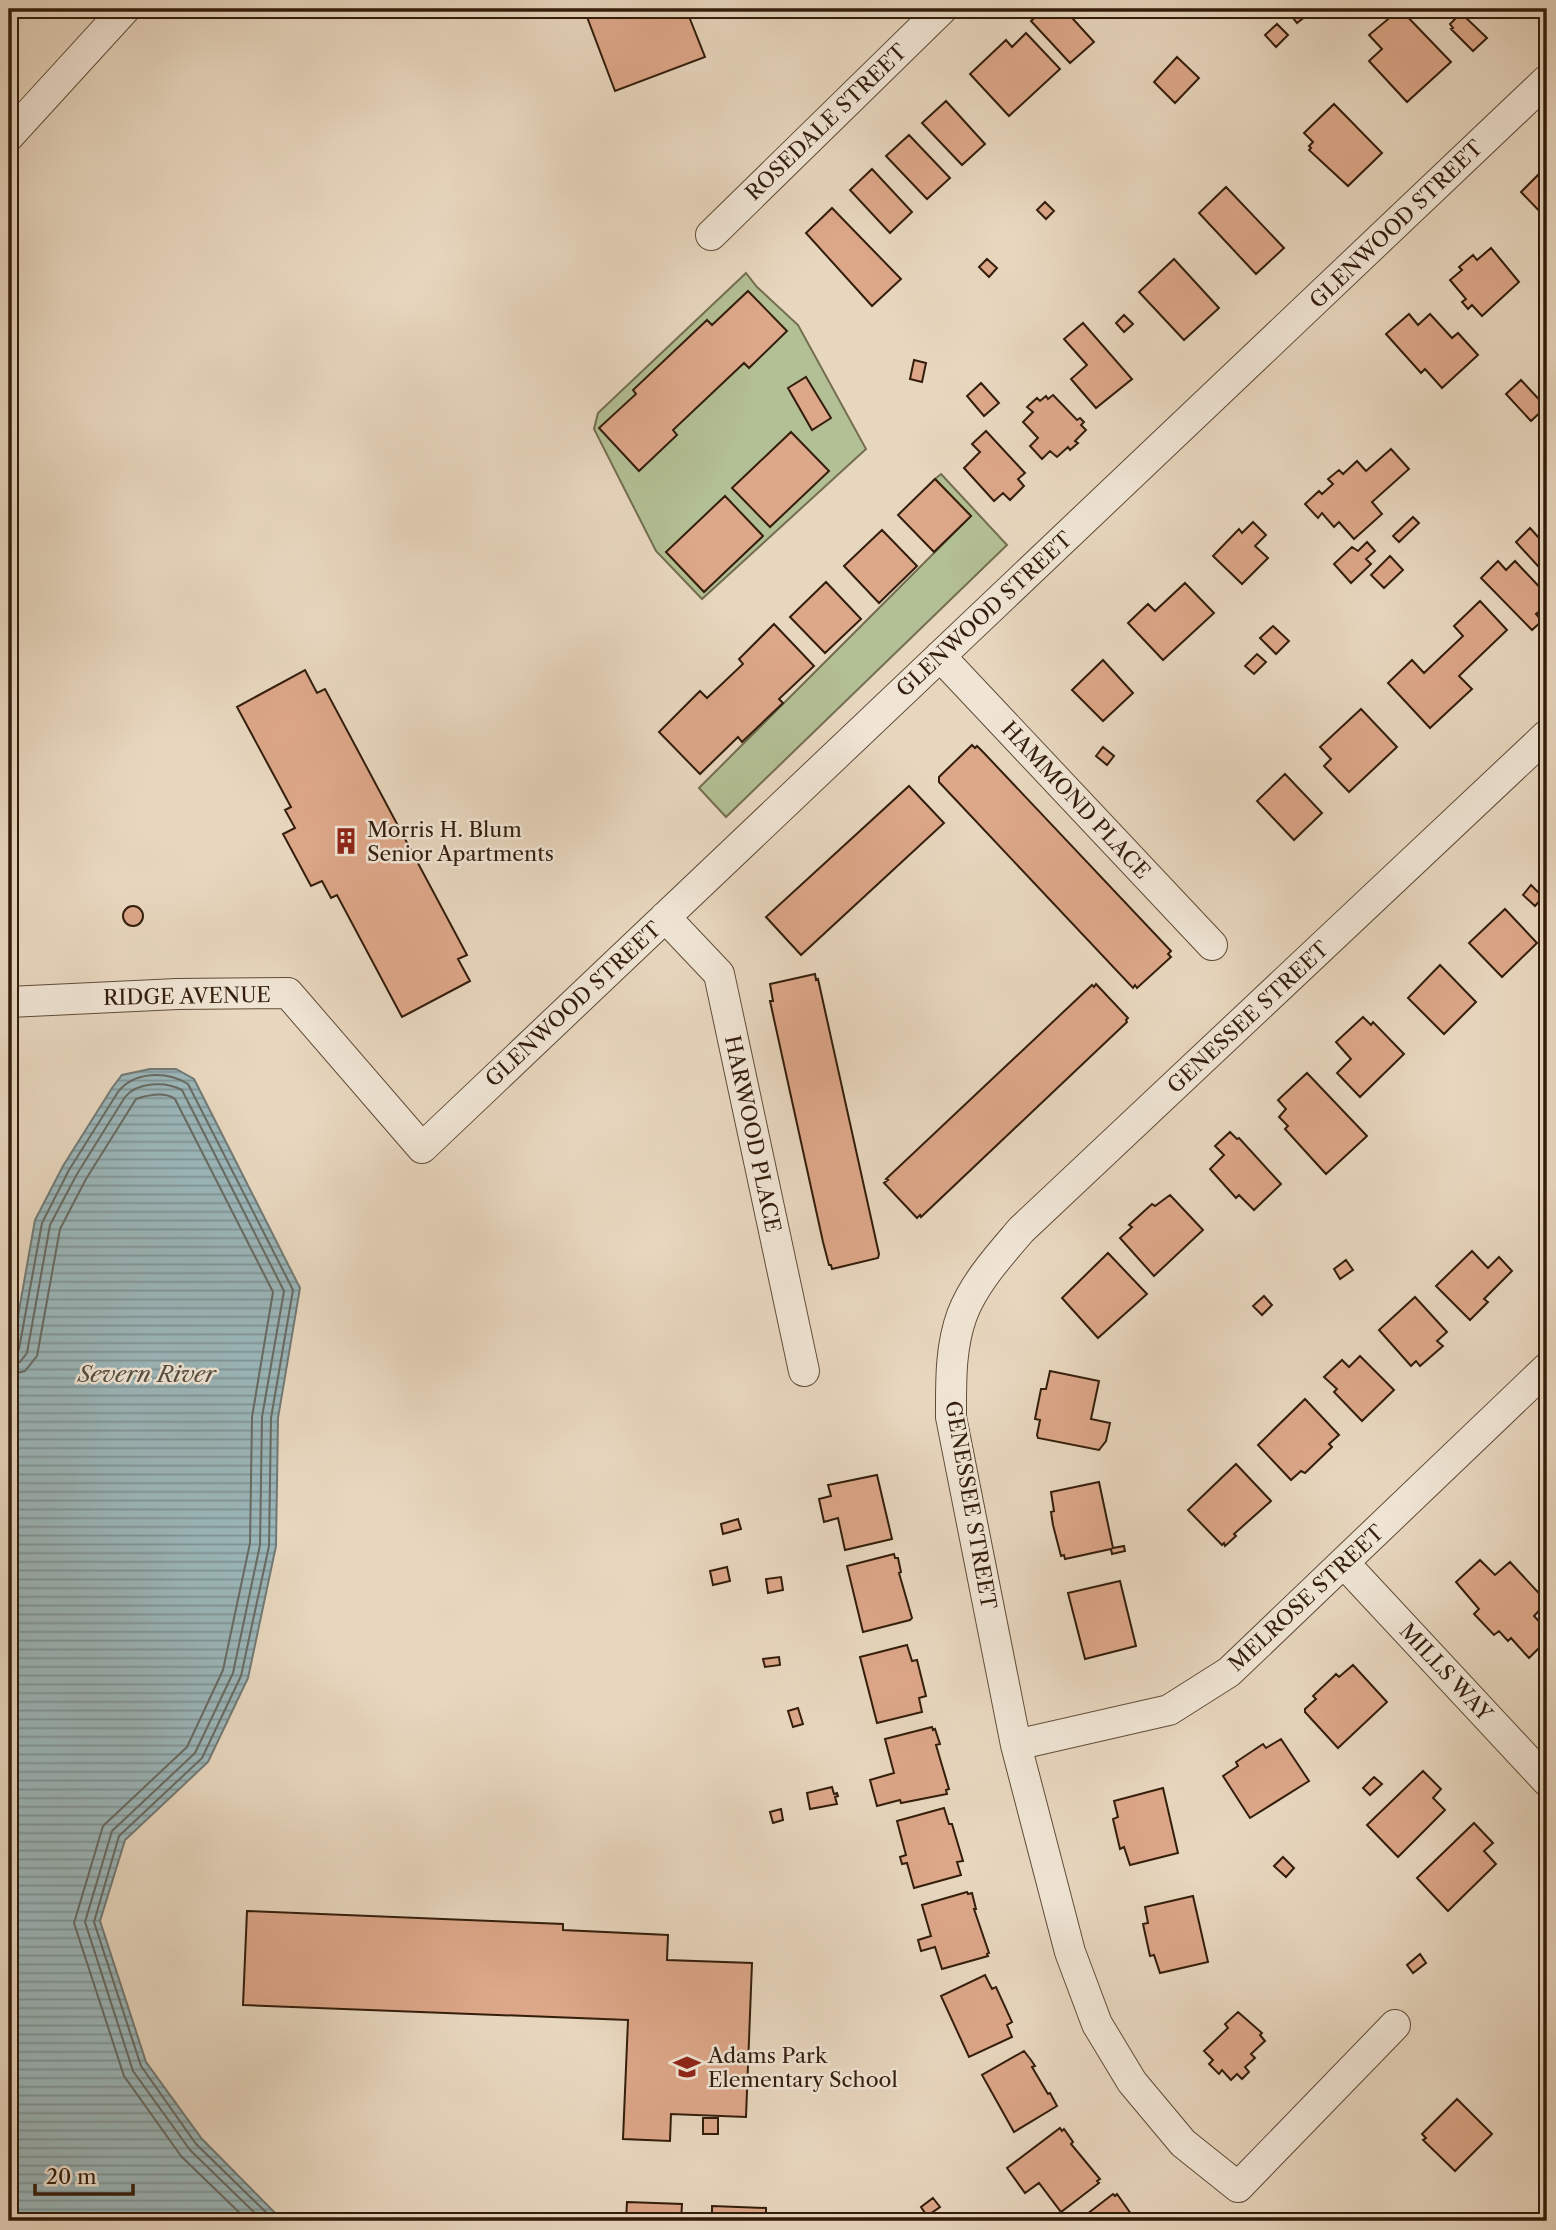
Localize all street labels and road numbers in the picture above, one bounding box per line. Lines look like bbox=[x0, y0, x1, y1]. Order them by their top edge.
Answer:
street label: ROSEDALE STREET bbox=[740, 39, 912, 205]
street label: GLENWOOD STREET bbox=[1304, 135, 1488, 313]
street label: GLENWOOD STREET bbox=[891, 526, 1077, 702]
street label: HAMMOND PLACE bbox=[997, 716, 1155, 884]
street label: GLENWOOD STREET bbox=[480, 916, 666, 1092]
street label: GENESSEE STREET bbox=[1162, 936, 1334, 1098]
street label: RIDGE AVENUE bbox=[103, 982, 271, 1010]
street label: HARWOOD PLACE bbox=[720, 1033, 786, 1235]
street label: GENESSEE STREET bbox=[940, 1399, 1002, 1611]
street label: MELROSE STREET bbox=[1223, 1519, 1389, 1676]
street label: MILLS WAY bbox=[1395, 1618, 1498, 1727]

